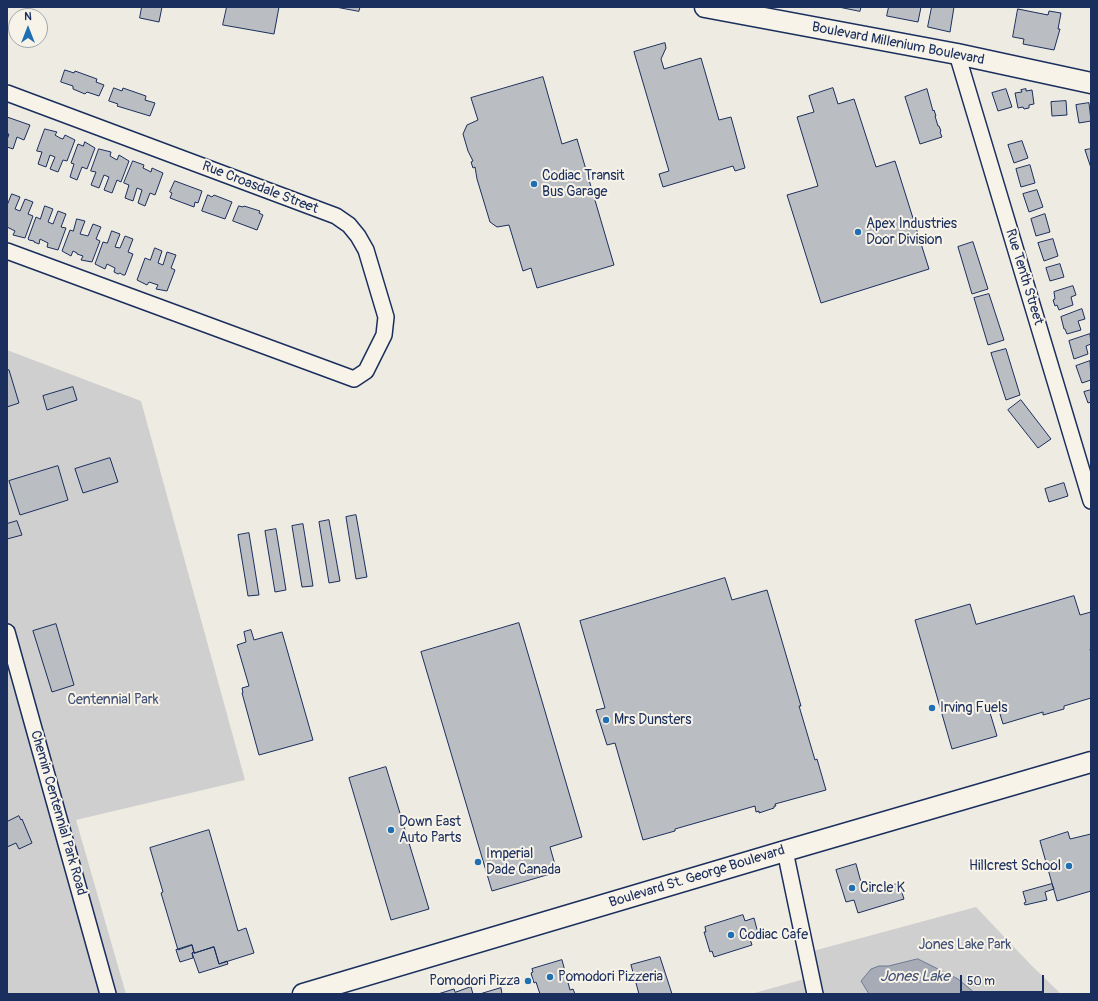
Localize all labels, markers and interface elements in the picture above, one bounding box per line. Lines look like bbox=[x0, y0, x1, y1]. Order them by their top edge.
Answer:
north arrow bbox=[8, 8, 48, 48]
text: N bbox=[24, 10, 32, 23]
street label: Boulevard Millenium Boulevard bbox=[810, 19, 986, 69]
street label: Rue Croasdale Street bbox=[199, 158, 321, 218]
place label: Codiac Transit Bus Garage bbox=[542, 168, 625, 200]
marker: Codiac Transit Bus Garage bbox=[529, 179, 539, 189]
place label: Apex Industries Door Division bbox=[866, 216, 957, 248]
marker: Apex Industries Door Division bbox=[853, 227, 863, 237]
street label: Rue Tenth Street bbox=[1001, 227, 1047, 327]
park label: Centennial Park bbox=[67, 692, 159, 708]
place label: Irving Fuels bbox=[940, 700, 1008, 716]
marker: Irving Fuels bbox=[927, 703, 937, 713]
place label: Mrs Dunsters bbox=[614, 712, 692, 728]
marker: Mrs Dunsters bbox=[601, 715, 611, 725]
street label: Chemin Centennial Park Road bbox=[26, 729, 90, 897]
place label: Down East Auto Parts bbox=[399, 814, 461, 846]
marker: Down East Auto Parts bbox=[386, 825, 396, 835]
street label: Boulevard St. George Boulevard bbox=[607, 842, 787, 912]
place label: Imperial Dade Canada bbox=[486, 846, 561, 878]
marker: Imperial Dade Canada bbox=[473, 857, 483, 867]
place label: Hillcrest School bbox=[969, 858, 1061, 874]
marker: Hillcrest School bbox=[1064, 861, 1074, 871]
place label: Circle K bbox=[860, 880, 905, 896]
marker: Circle K bbox=[847, 883, 857, 893]
place label: Codiac Cafe bbox=[739, 927, 808, 943]
marker: Codiac Cafe bbox=[726, 930, 736, 940]
park label: Jones Lake Park bbox=[919, 937, 1011, 953]
scale bar bbox=[962, 967, 1046, 993]
water label: Jones Lake bbox=[880, 968, 950, 986]
place label: Pomodori Pizzeria bbox=[558, 969, 663, 985]
marker: Pomodori Pizzeria bbox=[545, 972, 555, 982]
place label: Pomodori Pizza bbox=[429, 973, 520, 989]
text: 50 m bbox=[967, 974, 995, 989]
marker: Pomodori Pizza bbox=[523, 976, 533, 986]

